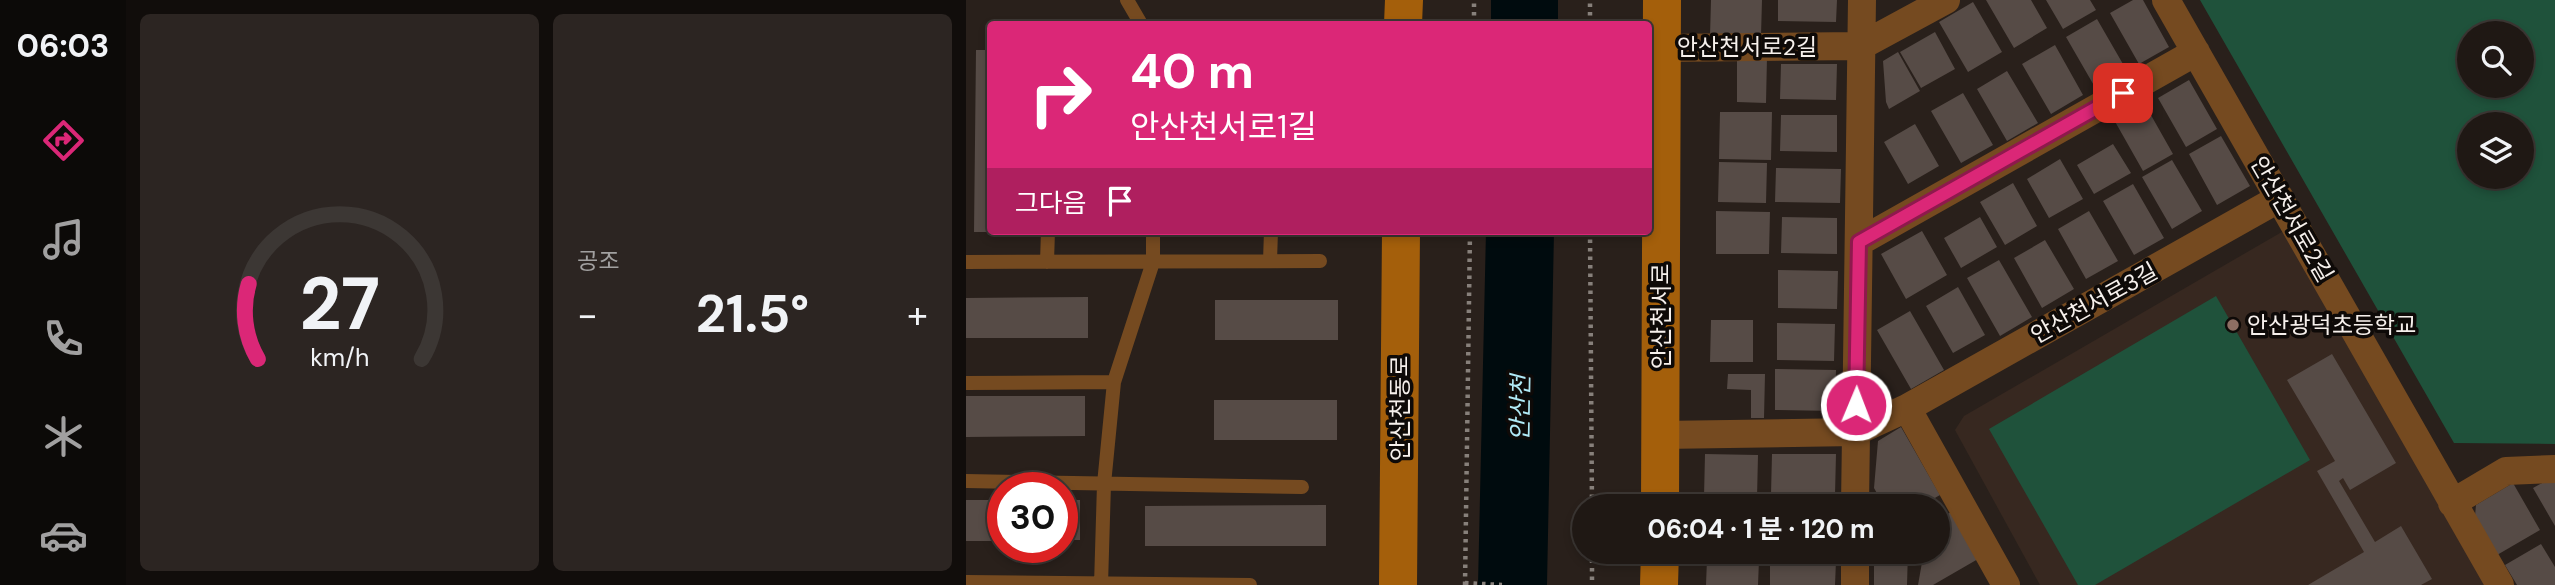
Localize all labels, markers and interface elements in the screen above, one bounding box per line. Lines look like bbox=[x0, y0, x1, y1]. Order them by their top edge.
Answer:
map controls bbox=[2457, 21, 2534, 189]
button: search bbox=[2457, 21, 2534, 98]
text: 06:03 bbox=[17, 25, 109, 67]
street label: 안산천서로2길 bbox=[1677, 32, 1817, 62]
text: 40 m bbox=[1130, 39, 1254, 103]
icon: right bbox=[1015, 49, 1106, 140]
pin bbox=[2093, 63, 2153, 123]
icon: arrive bbox=[2104, 74, 2142, 112]
text: 안산천서로1길 bbox=[1130, 106, 1317, 148]
button: layers bbox=[2457, 112, 2534, 189]
icon: directions bbox=[39, 116, 88, 165]
street label: 안산천서로2길 bbox=[2244, 151, 2340, 287]
icon: arrive bbox=[1101, 182, 1139, 220]
text: 그다음 bbox=[1015, 186, 1087, 220]
icon: music bbox=[39, 215, 88, 264]
text: 공조 bbox=[577, 246, 619, 276]
street label: 안산천서로3길 bbox=[2025, 256, 2163, 350]
text: 27 bbox=[299, 257, 380, 352]
street label: 안산천서로 bbox=[1646, 263, 1676, 369]
text: 21.5° bbox=[696, 280, 809, 348]
text: − bbox=[577, 290, 598, 340]
text: + bbox=[907, 290, 928, 340]
place label: 안산광덕초등학교 bbox=[2247, 310, 2416, 340]
icon: phone bbox=[39, 314, 88, 363]
marker: 안산광덕초등학교 bbox=[2225, 317, 2241, 333]
text: km/h bbox=[310, 340, 369, 373]
street label: 안산천동로 bbox=[1385, 355, 1415, 461]
position arrow bbox=[1819, 368, 1893, 442]
water label: 안산천 bbox=[1504, 372, 1536, 441]
icon: climate bbox=[39, 412, 88, 461]
speed limit sign: 30 bbox=[987, 472, 1078, 563]
icon: car bbox=[39, 511, 88, 560]
text: 06:04 · 1 분 · 120 m bbox=[1648, 512, 1874, 546]

